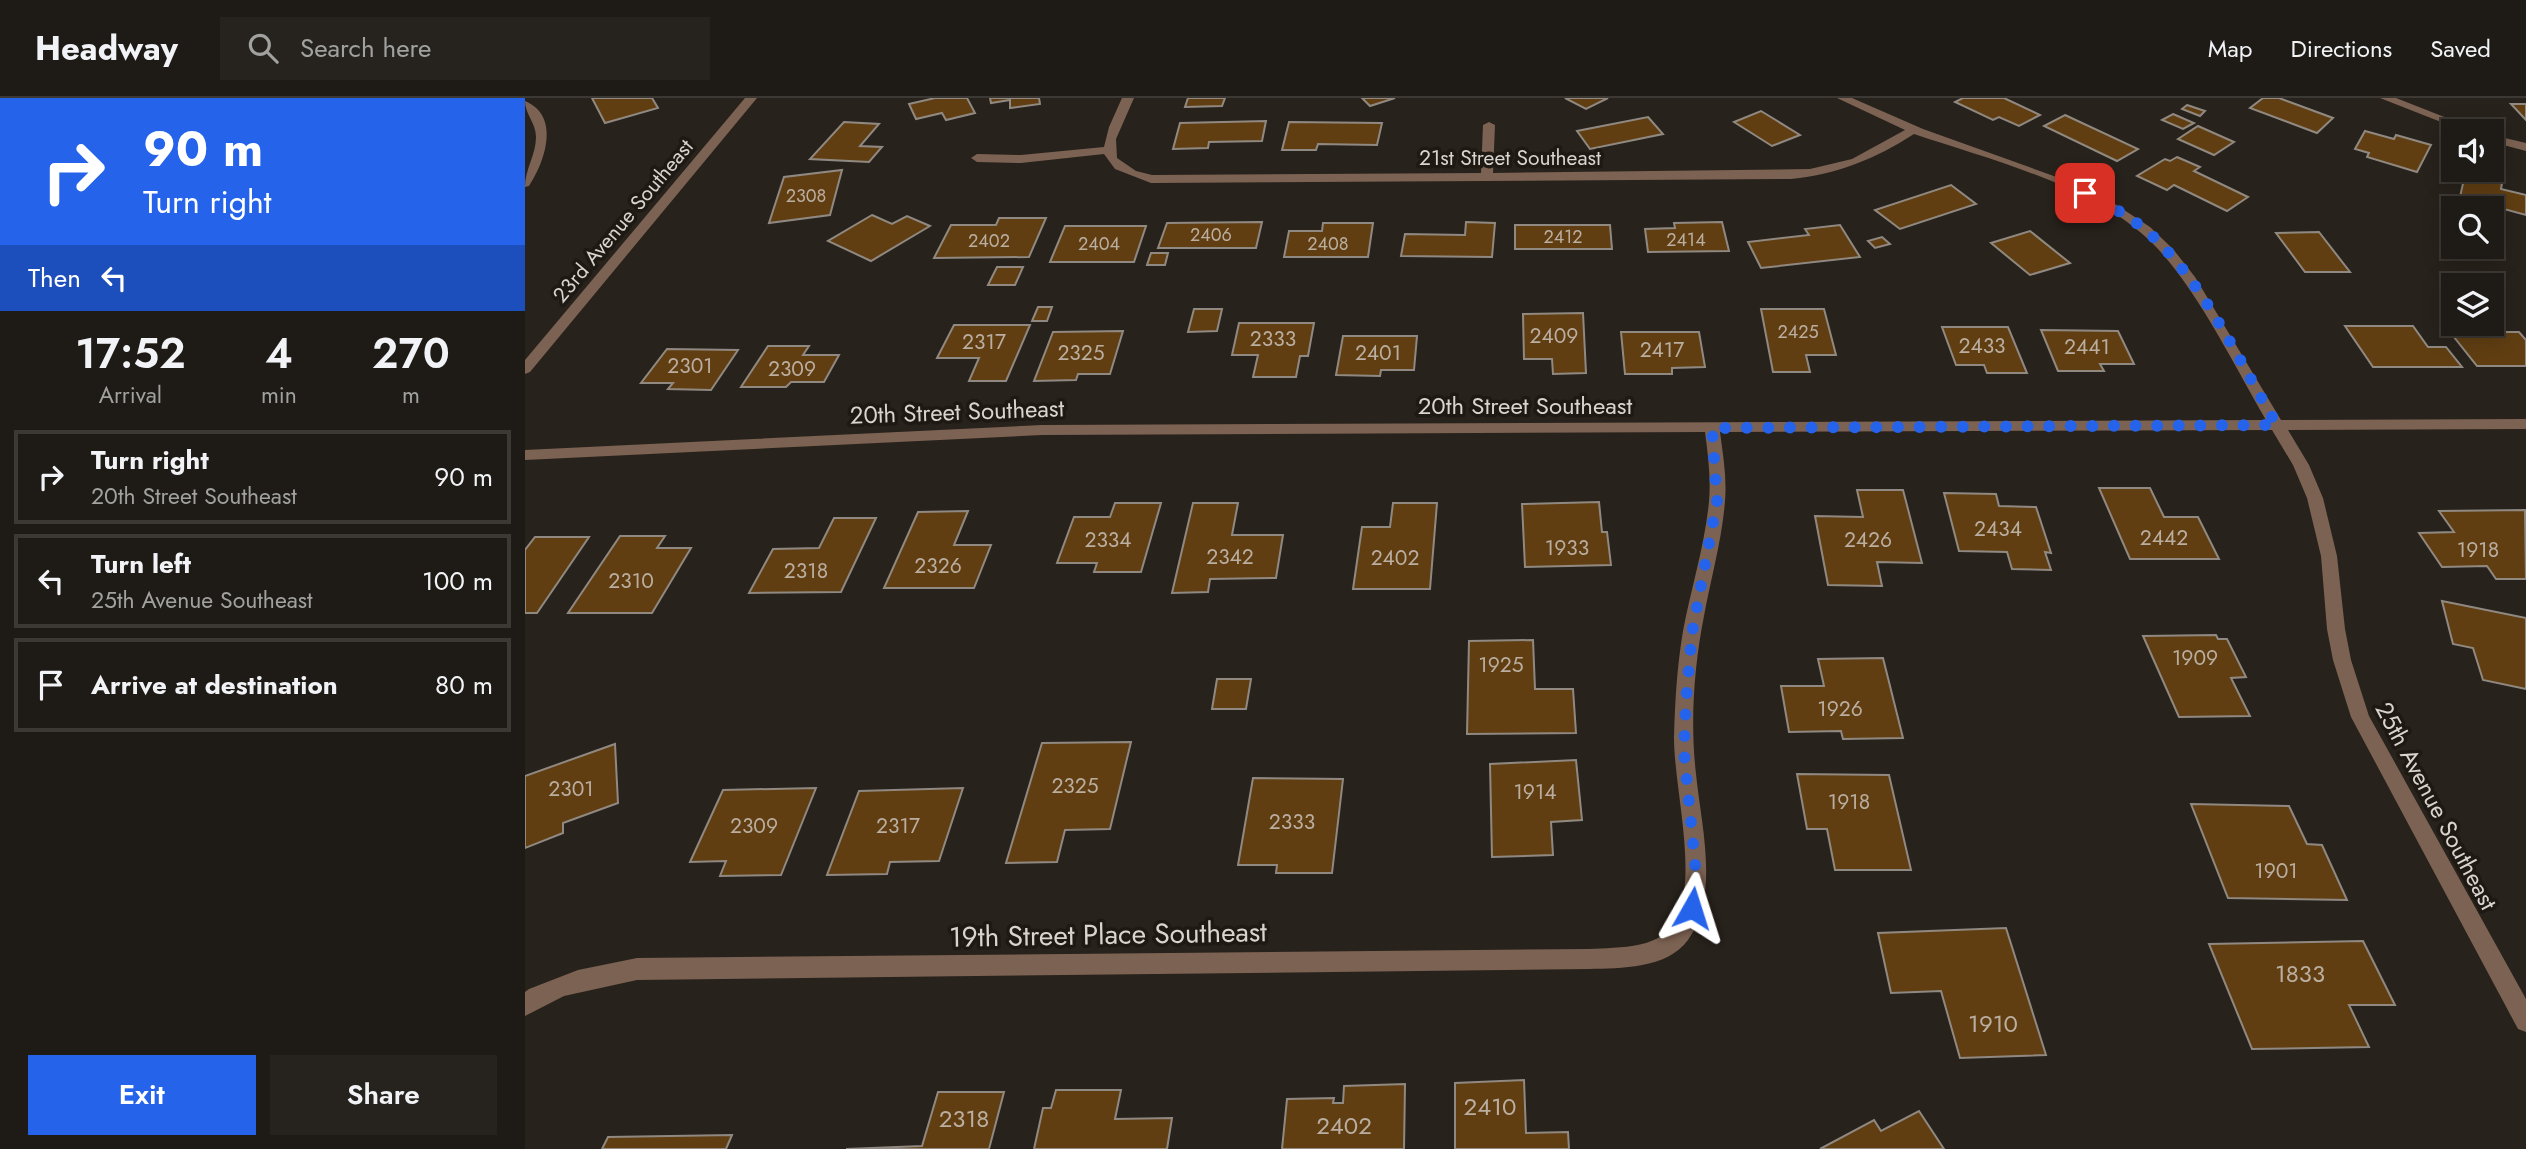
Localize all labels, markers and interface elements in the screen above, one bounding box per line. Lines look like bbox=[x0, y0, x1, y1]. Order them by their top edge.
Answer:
search box bbox=[220, 17, 710, 80]
text: Headway bbox=[35, 25, 178, 72]
icon: search bbox=[244, 29, 282, 67]
text: Search here bbox=[300, 29, 431, 67]
text: Map bbox=[2208, 31, 2253, 66]
text: Directions bbox=[2291, 31, 2392, 66]
text: Saved bbox=[2430, 31, 2491, 66]
text: 90 m bbox=[143, 114, 263, 184]
map controls bbox=[2441, 119, 2504, 336]
button: sound bbox=[2441, 119, 2504, 182]
icon: right bbox=[28, 126, 119, 217]
street label: 23rd Avenue Southeast bbox=[546, 133, 700, 309]
street label: 21st Street Southeast bbox=[1419, 143, 1601, 173]
pin bbox=[2055, 163, 2115, 223]
icon: arrive bbox=[2066, 174, 2104, 212]
text: Turn right bbox=[143, 179, 272, 225]
house number: 2308 bbox=[786, 183, 826, 209]
button: search bbox=[2441, 196, 2504, 259]
house number: 2406 bbox=[1190, 222, 1232, 248]
house number: 2412 bbox=[1543, 224, 1583, 250]
house number: 2414 bbox=[1666, 227, 1706, 253]
house number: 2402 bbox=[968, 228, 1010, 254]
house number: 2404 bbox=[1078, 231, 1120, 257]
house number: 2408 bbox=[1307, 231, 1349, 257]
text: Then bbox=[28, 259, 81, 297]
icon: left bbox=[95, 259, 133, 297]
button: layers bbox=[2441, 273, 2504, 336]
house number: 2425 bbox=[1777, 319, 1819, 345]
house number: 2409 bbox=[1530, 321, 1578, 351]
text: 17:52 bbox=[75, 323, 186, 384]
text: 4 bbox=[265, 323, 293, 384]
text: 270 bbox=[372, 323, 450, 384]
house number: 2333 bbox=[1250, 324, 1296, 354]
house number: 2317 bbox=[962, 327, 1006, 357]
house number: 2433 bbox=[1958, 331, 2006, 361]
house number: 2441 bbox=[2064, 332, 2110, 362]
house number: 2417 bbox=[1640, 335, 1684, 365]
house number: 2325 bbox=[1057, 338, 1105, 368]
house number: 2401 bbox=[1355, 338, 1401, 368]
house number: 2301 bbox=[667, 351, 713, 381]
house number: 2309 bbox=[768, 354, 816, 384]
text: Arrival bbox=[99, 378, 162, 412]
text: min bbox=[261, 378, 297, 412]
text: m bbox=[402, 378, 420, 412]
street label: 20th Street Southeast bbox=[1418, 388, 1633, 423]
street label: 20th Street Southeast bbox=[849, 390, 1065, 433]
text: Turn right bbox=[91, 441, 209, 479]
icon: right bbox=[32, 458, 70, 496]
text: 90 m bbox=[434, 458, 493, 496]
text: 20th Street Southeast bbox=[91, 479, 297, 513]
house number: 2434 bbox=[1974, 514, 2022, 544]
house number: 2442 bbox=[2140, 523, 2188, 553]
house number: 2334 bbox=[1084, 525, 1132, 555]
house number: 2426 bbox=[1844, 525, 1892, 555]
house number: 1933 bbox=[1545, 533, 1589, 563]
house number: 1918 bbox=[2457, 535, 2499, 565]
house number: 2342 bbox=[1206, 542, 1254, 572]
house number: 2402 bbox=[1371, 543, 1419, 573]
text: Turn left bbox=[91, 545, 191, 583]
house number: 2326 bbox=[914, 551, 962, 581]
house number: 2318 bbox=[784, 556, 828, 586]
icon: left bbox=[32, 562, 70, 600]
text: 100 m bbox=[422, 562, 493, 600]
house number: 2310 bbox=[608, 566, 654, 596]
text: 25th Avenue Southeast bbox=[91, 583, 313, 617]
house number: 1909 bbox=[2172, 643, 2218, 673]
house number: 1925 bbox=[1478, 650, 1524, 680]
icon: arrive bbox=[32, 666, 70, 704]
text: Arrive at destination bbox=[91, 666, 338, 704]
text: 80 m bbox=[435, 666, 493, 704]
house number: 1926 bbox=[1817, 694, 1863, 724]
street label: 25th Avenue Southeast bbox=[2367, 695, 2506, 916]
house number: 2325 bbox=[1051, 771, 1099, 801]
house number: 2301 bbox=[548, 774, 594, 804]
house number: 1914 bbox=[1513, 777, 1557, 807]
house number: 1918 bbox=[1828, 787, 1870, 817]
house number: 2333 bbox=[1269, 807, 1315, 837]
house number: 2309 bbox=[730, 811, 778, 841]
house number: 2317 bbox=[876, 811, 920, 841]
house number: 1901 bbox=[2254, 856, 2298, 886]
position arrow bbox=[1655, 871, 1729, 945]
street label: 19th Street Place Southeast bbox=[949, 911, 1268, 958]
house number: 1833 bbox=[2275, 956, 2325, 991]
house number: 1910 bbox=[1968, 1006, 2018, 1041]
button: Exit bbox=[28, 1055, 256, 1135]
button: Share bbox=[270, 1055, 497, 1135]
house number: 2410 bbox=[1464, 1089, 1516, 1124]
house number: 2318 bbox=[939, 1101, 989, 1136]
house number: 2402 bbox=[1316, 1108, 1372, 1143]

